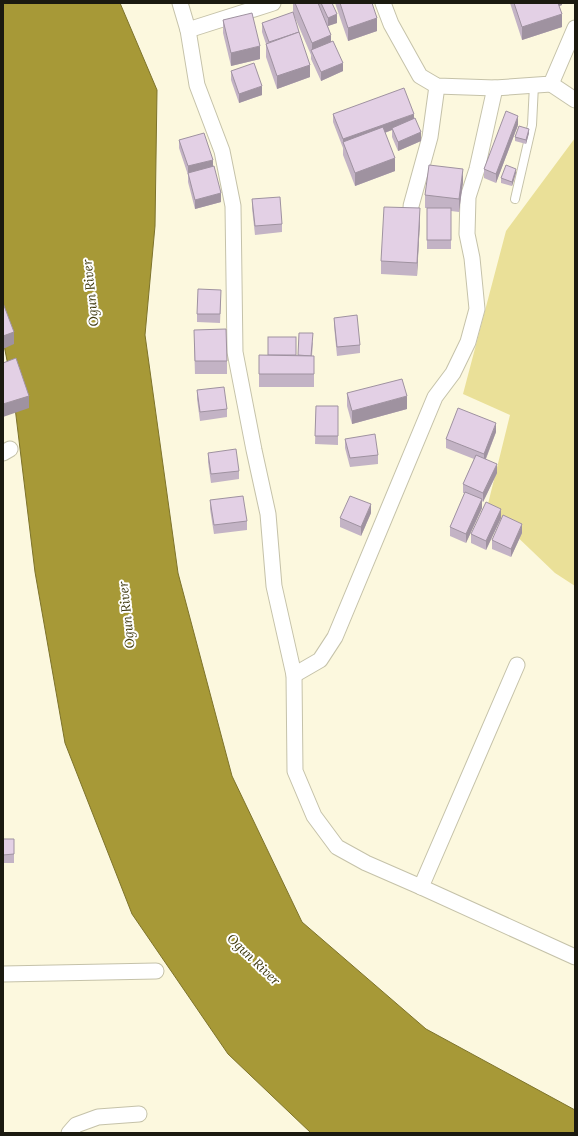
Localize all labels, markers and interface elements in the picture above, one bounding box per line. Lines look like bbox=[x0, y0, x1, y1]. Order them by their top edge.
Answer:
water label: Ogun River bbox=[79, 258, 102, 327]
water label: Ogun River bbox=[115, 580, 138, 649]
water label: Ogun River bbox=[224, 930, 284, 989]

